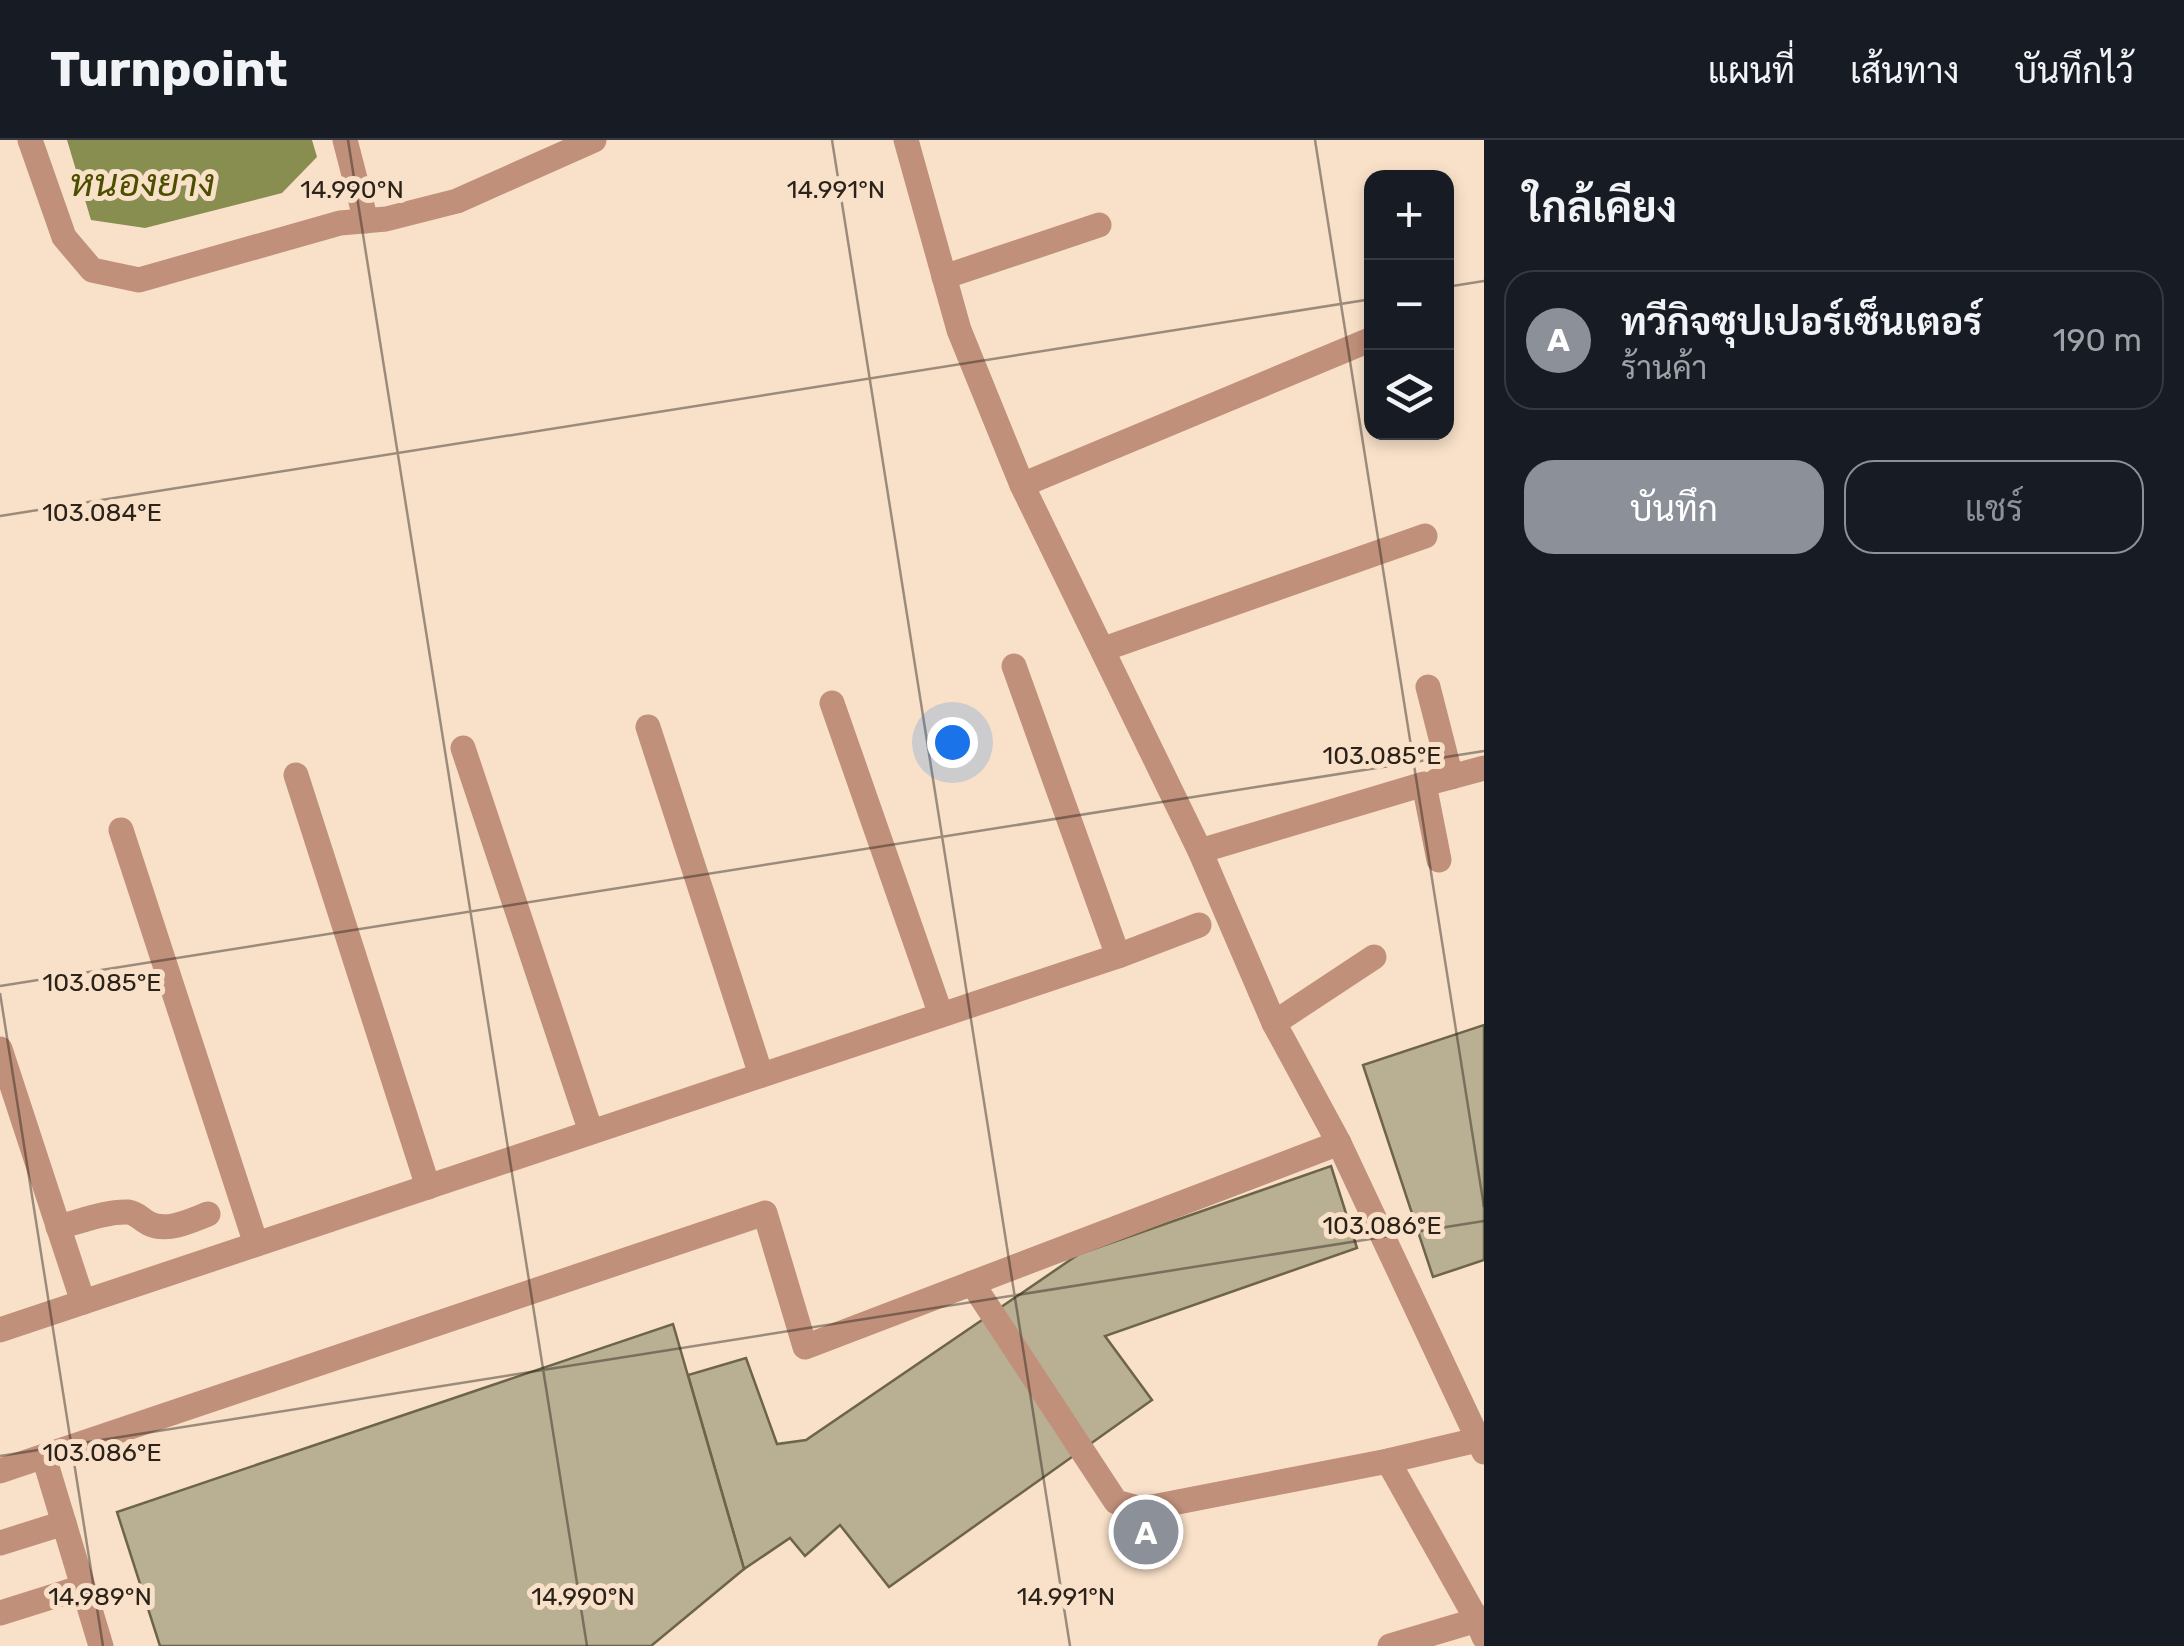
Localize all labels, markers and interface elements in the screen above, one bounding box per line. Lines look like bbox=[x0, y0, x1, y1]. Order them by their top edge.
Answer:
text: Turnpoint bbox=[50, 41, 288, 98]
text: แผนที่ bbox=[1708, 50, 1795, 92]
text: เส้นทาง bbox=[1850, 50, 1959, 92]
text: บันทึกไว้ bbox=[2014, 50, 2134, 92]
water label: หนองยาง bbox=[69, 160, 215, 206]
map controls bbox=[1364, 170, 1454, 440]
button: + bbox=[1364, 170, 1454, 260]
text: 14.990°N bbox=[300, 175, 404, 204]
text: 14.991°N bbox=[787, 175, 885, 204]
text: ใกล้เคียง bbox=[1524, 183, 1677, 233]
button: − bbox=[1364, 260, 1454, 350]
text: ทวีกิจซุปเปอร์เซ็นเตอร์ bbox=[1621, 299, 1982, 345]
text: A bbox=[1547, 321, 1570, 359]
text: 190 m bbox=[2053, 321, 2142, 359]
text: ร้านค้า bbox=[1621, 349, 1707, 387]
button: layers bbox=[1364, 350, 1454, 440]
button: บันทึก bbox=[1524, 460, 1824, 554]
button: แชร์ bbox=[1844, 460, 2144, 554]
text: 103.084°E bbox=[42, 498, 162, 527]
your location bbox=[927, 717, 978, 768]
text: 103.085°E bbox=[1323, 741, 1442, 770]
text: 103.085°E bbox=[43, 968, 162, 997]
text: 103.086°E bbox=[1322, 1211, 1442, 1240]
text: 103.086°E bbox=[42, 1438, 162, 1467]
pin: A bbox=[1114, 1494, 1178, 1570]
text: 14.989°N bbox=[48, 1582, 152, 1611]
text: 14.990°N bbox=[531, 1582, 635, 1611]
text: 14.991°N bbox=[1017, 1582, 1115, 1611]

